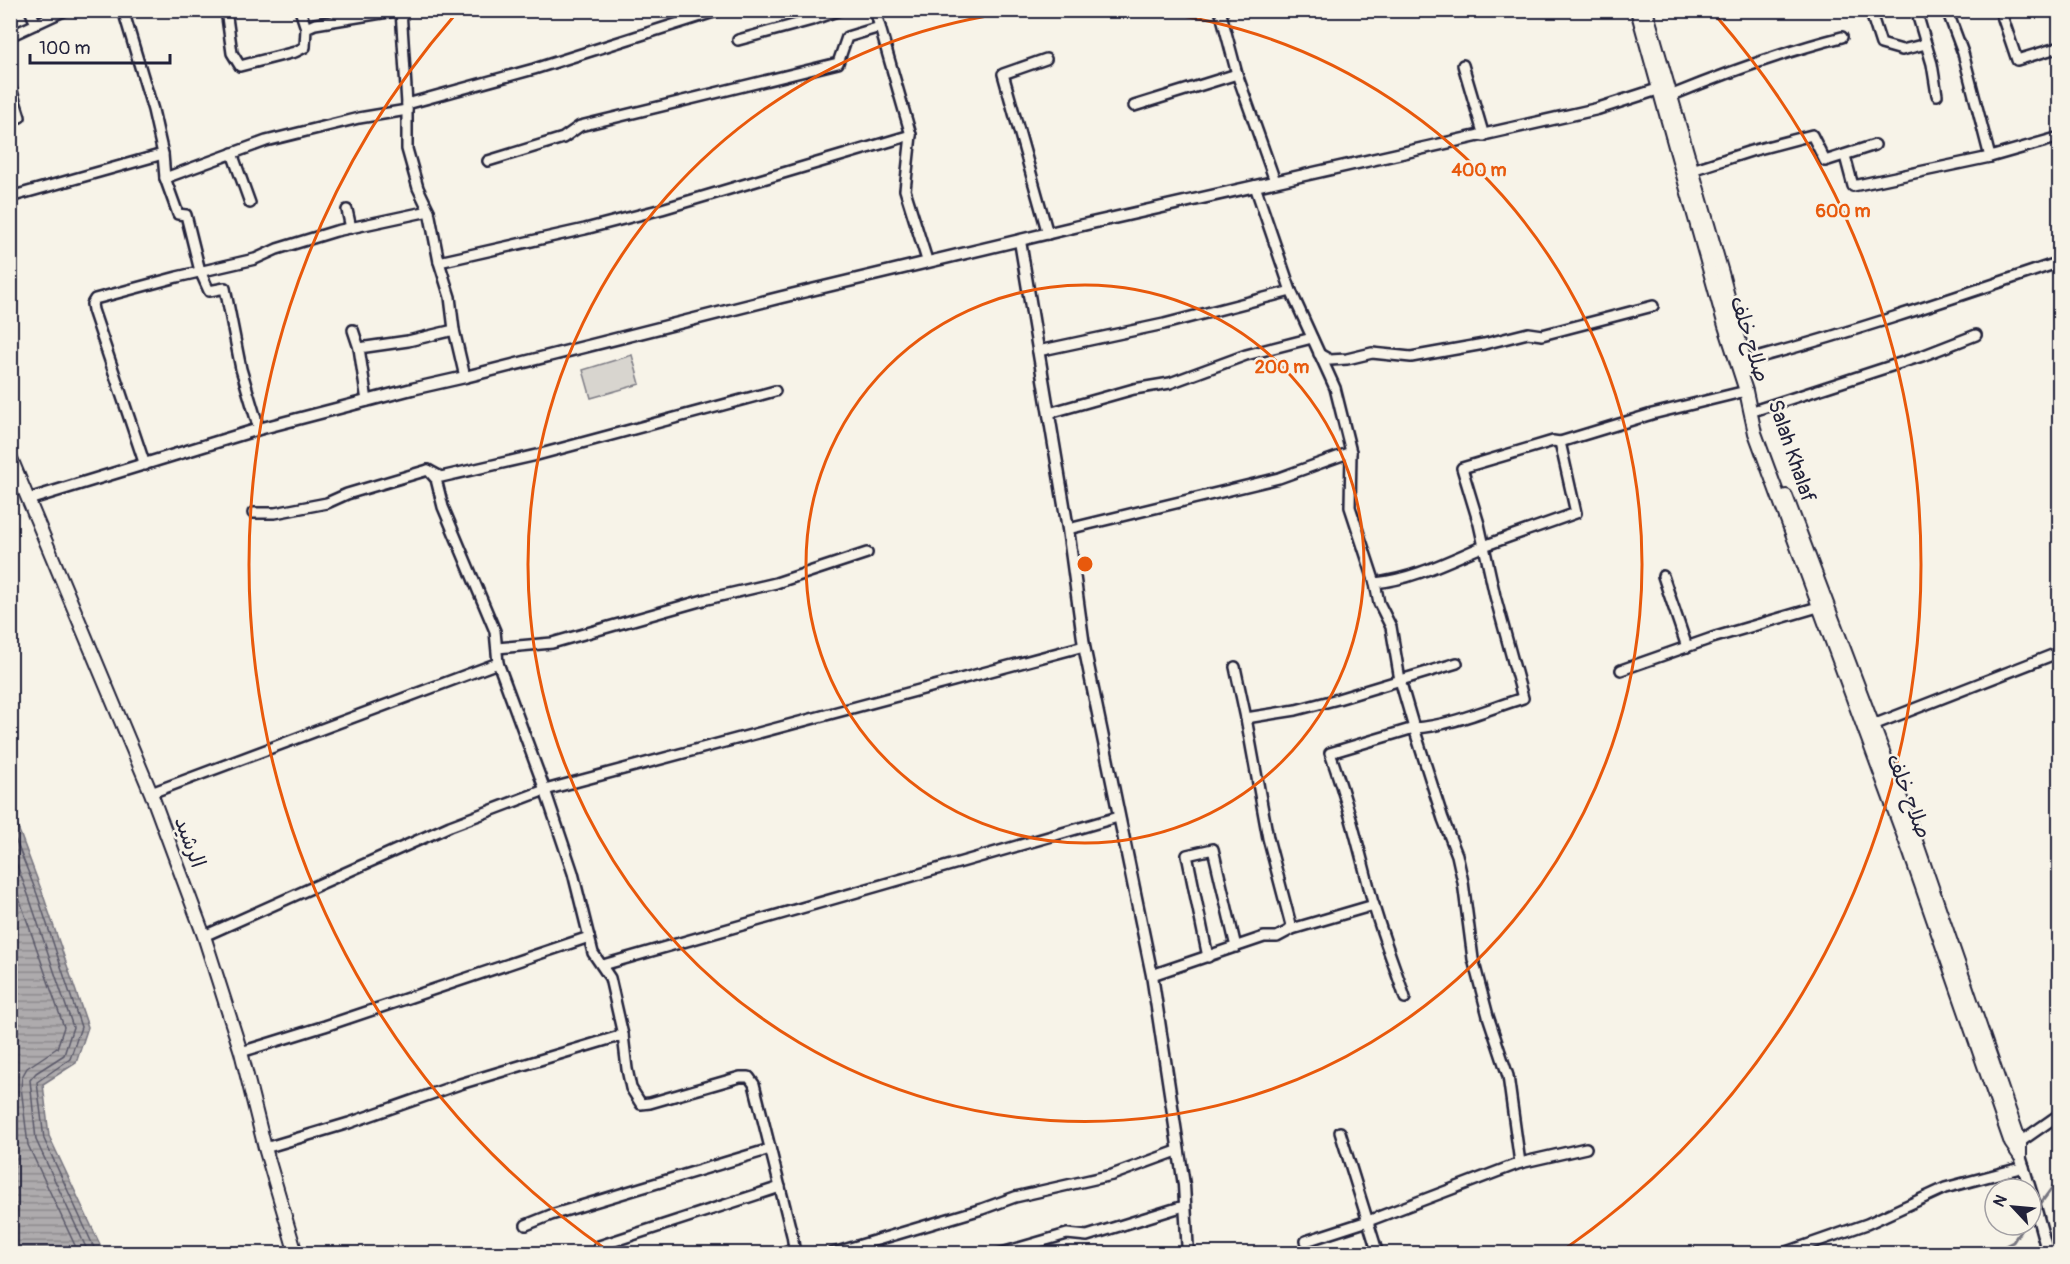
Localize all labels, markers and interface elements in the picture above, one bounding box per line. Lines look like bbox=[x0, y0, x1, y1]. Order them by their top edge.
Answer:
scale bar bbox=[30, 27, 170, 65]
text: 100 m bbox=[39, 37, 91, 60]
text: 400 m bbox=[1452, 159, 1506, 182]
text: 600 m bbox=[1816, 200, 1870, 223]
street label: صلاح خلف bbox=[1724, 293, 1775, 385]
text: 200 m bbox=[1255, 356, 1309, 379]
street label: Salah Khalaf bbox=[1761, 396, 1822, 506]
centre of rings bbox=[1075, 554, 1095, 574]
street label: صلاح خلف bbox=[1880, 750, 1937, 842]
street label: الرشيد bbox=[168, 813, 211, 872]
north arrow bbox=[1983, 1177, 2043, 1237]
text: N bbox=[1989, 1191, 2012, 1210]

